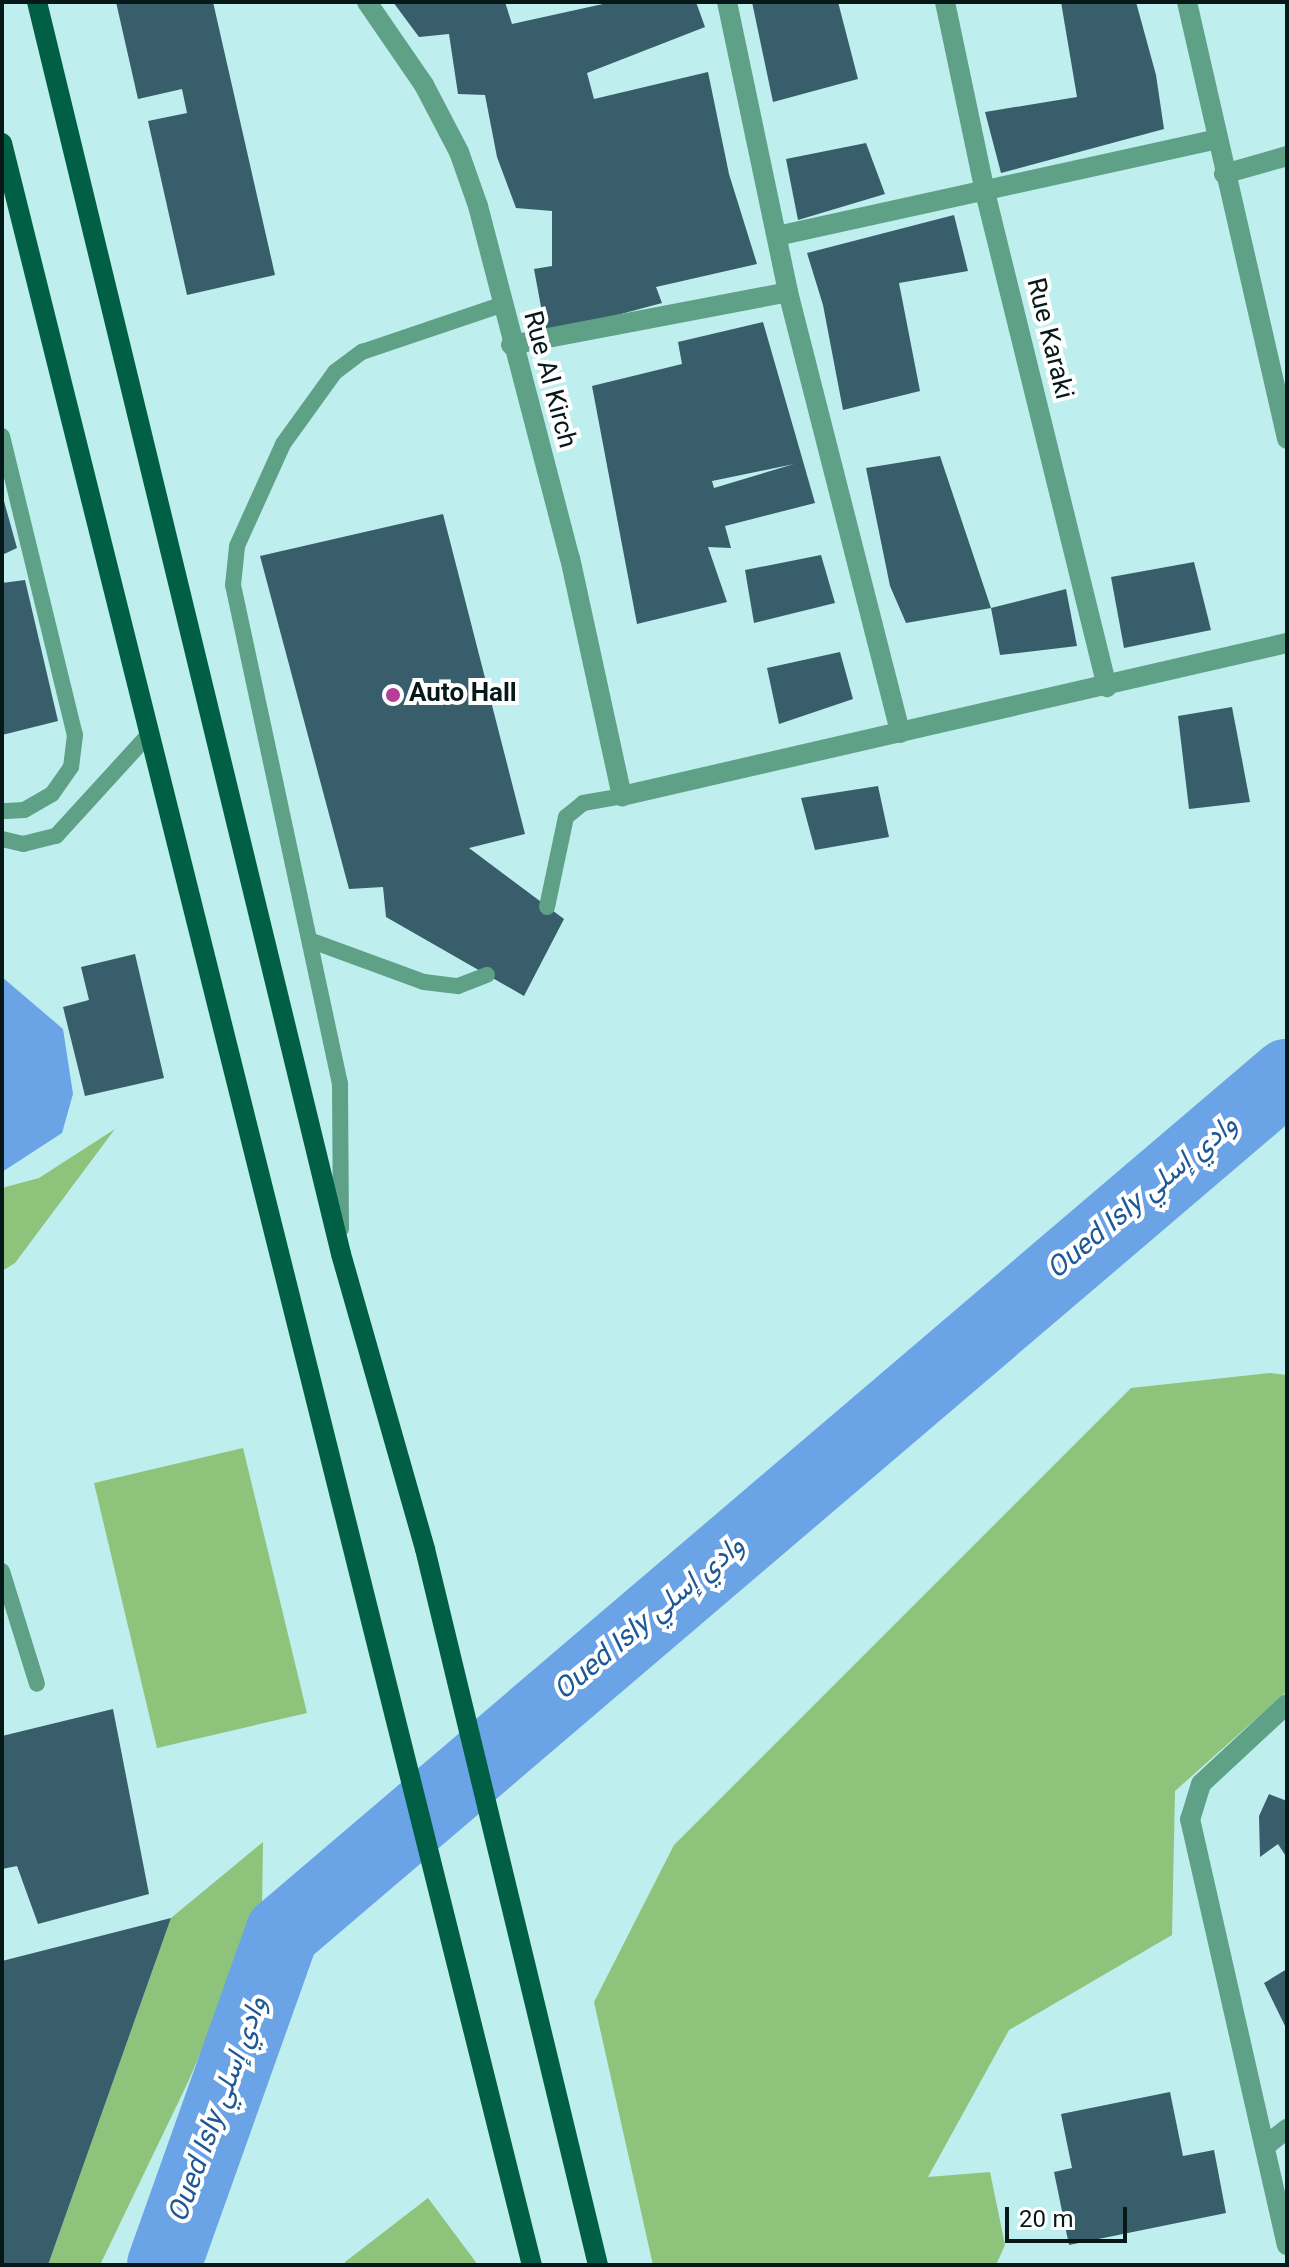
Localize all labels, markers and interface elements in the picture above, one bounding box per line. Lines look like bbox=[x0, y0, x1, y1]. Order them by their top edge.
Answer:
street label: Rue Karaki bbox=[1018, 275, 1078, 403]
street label: Rue Al Kirch bbox=[515, 308, 581, 452]
place label: Auto Hall bbox=[409, 679, 517, 711]
marker: Auto Hall bbox=[384, 686, 402, 704]
water label: Oued Isly وادي إسلي bbox=[1041, 1109, 1245, 1287]
water label: Oued Isly وادي إسلي bbox=[548, 1530, 752, 1708]
water label: Oued Isly وادي إسلي bbox=[163, 1993, 275, 2227]
scale bar bbox=[1009, 2191, 1131, 2241]
text: 20 m bbox=[1019, 2202, 1073, 2240]

